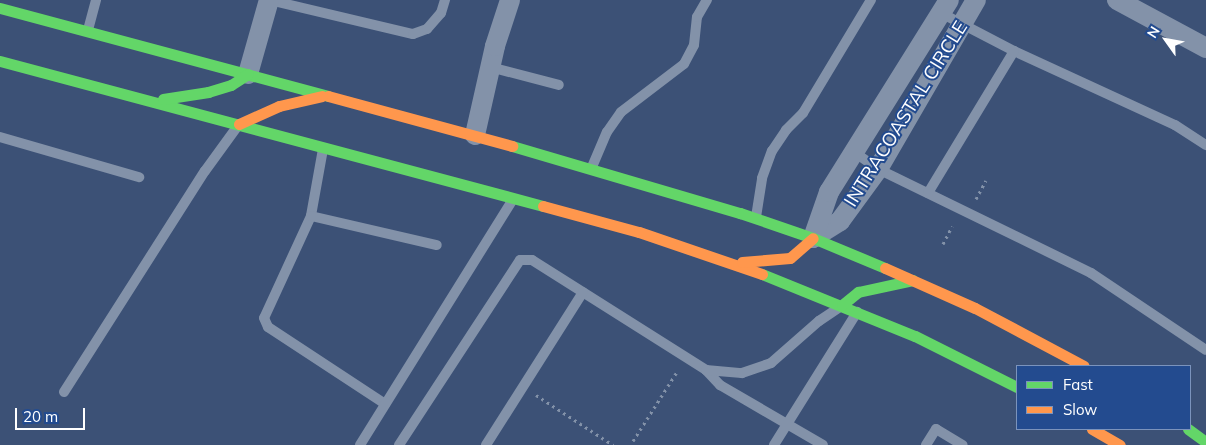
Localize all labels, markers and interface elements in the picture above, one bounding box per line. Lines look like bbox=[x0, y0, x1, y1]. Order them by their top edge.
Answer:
north arrow bbox=[1141, 15, 1191, 65]
street label: INTRACOASTAL CIRCLE bbox=[840, 17, 972, 211]
text: N bbox=[1143, 23, 1164, 41]
legend bbox=[1016, 365, 1191, 430]
text: Fast bbox=[1063, 375, 1093, 394]
scale bar bbox=[18, 398, 88, 430]
text: Slow bbox=[1063, 400, 1097, 419]
text: 20 m bbox=[23, 407, 58, 426]

